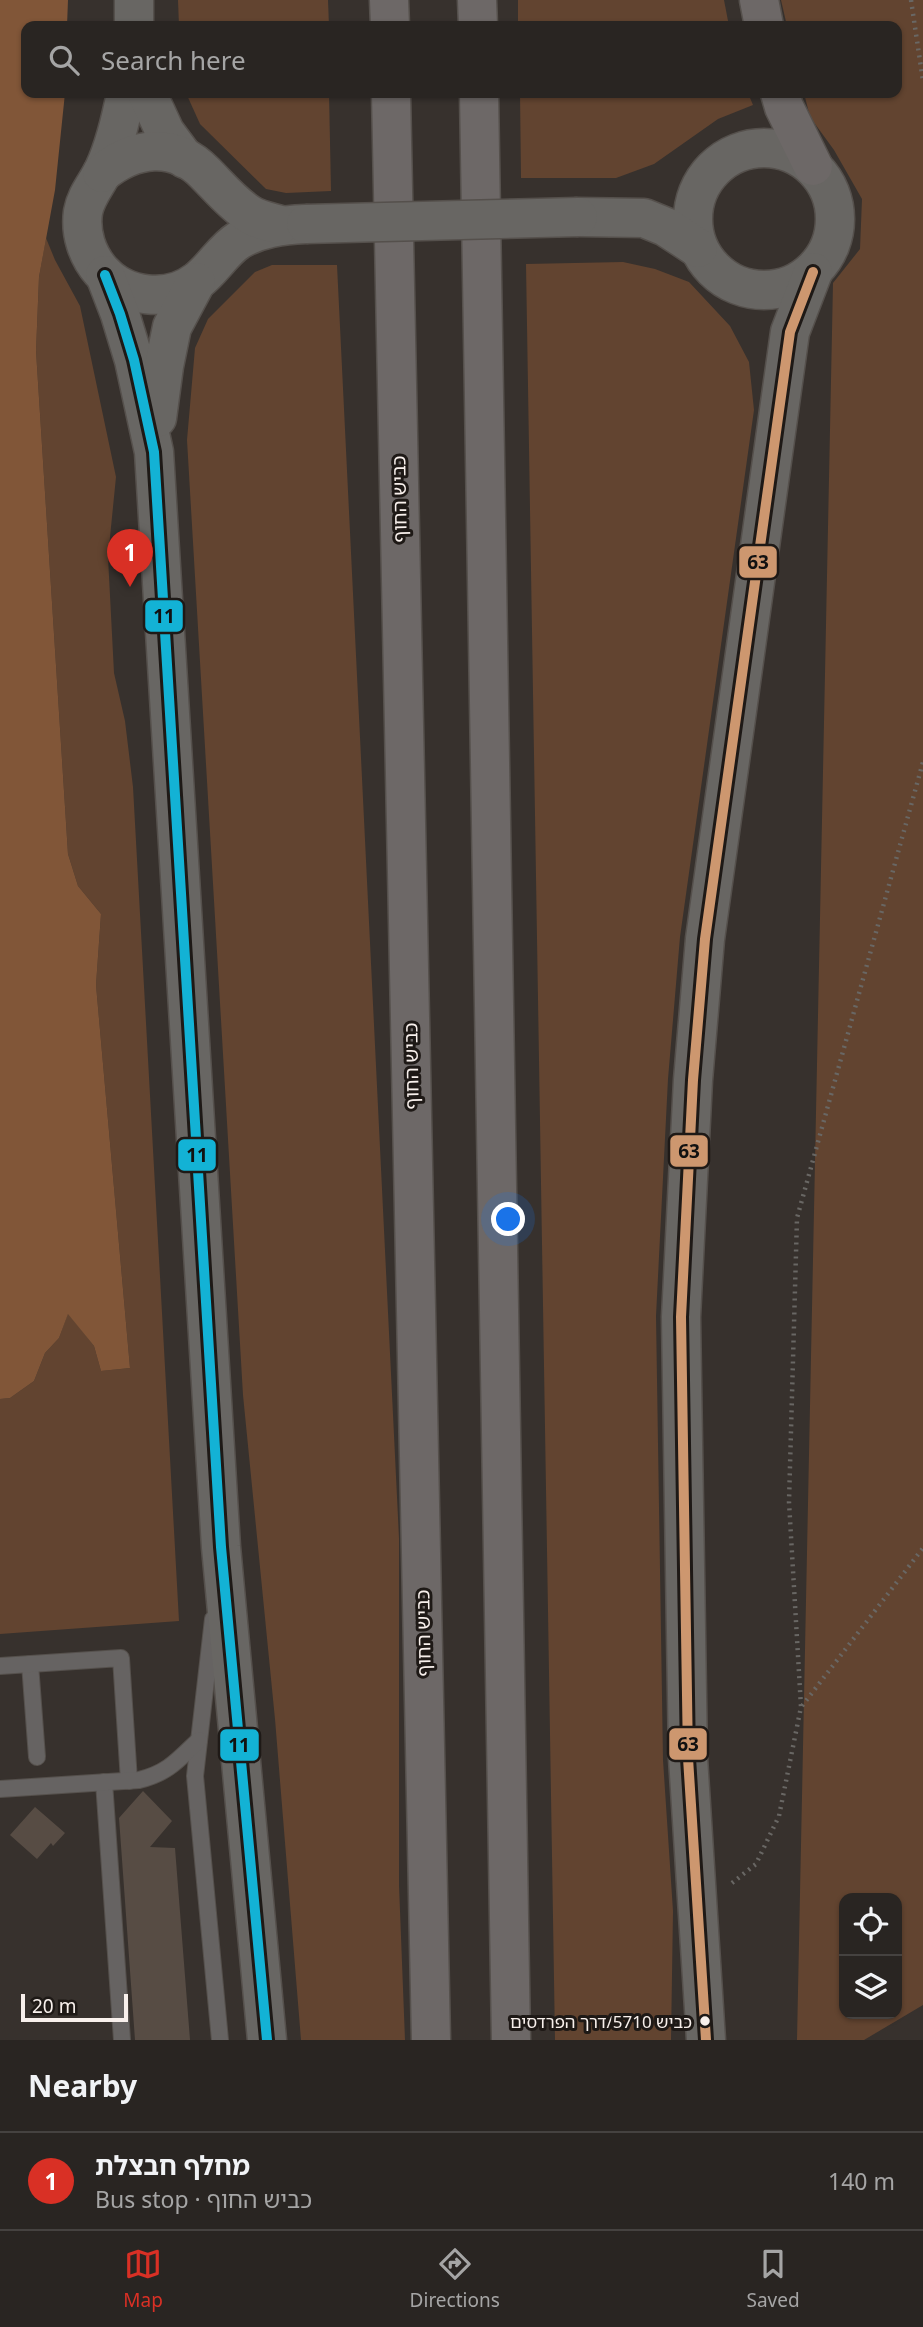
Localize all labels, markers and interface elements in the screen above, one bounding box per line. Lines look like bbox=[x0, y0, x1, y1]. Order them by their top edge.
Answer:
search box bbox=[21, 21, 902, 98]
icon: search bbox=[45, 41, 83, 79]
text: Search here bbox=[101, 42, 246, 78]
street label: כביש החוף bbox=[385, 455, 413, 543]
pin: 1 bbox=[107, 529, 153, 587]
line badge: 63 bbox=[738, 545, 778, 579]
text: 63 bbox=[747, 549, 769, 575]
line badge: 11 bbox=[144, 599, 184, 633]
text: 11 bbox=[153, 603, 175, 629]
street label: כביש החוף bbox=[397, 1022, 425, 1110]
line badge: 63 bbox=[669, 1134, 709, 1168]
line badge: 11 bbox=[177, 1138, 217, 1172]
text: 63 bbox=[678, 1138, 700, 1164]
text: 11 bbox=[186, 1142, 208, 1168]
your location bbox=[491, 1202, 525, 1236]
street label: כביש החוף bbox=[409, 1589, 437, 1677]
line badge: 63 bbox=[668, 1727, 708, 1761]
line badge: 11 bbox=[219, 1728, 260, 1762]
text: 63 bbox=[677, 1731, 699, 1757]
text: 11 bbox=[228, 1732, 250, 1758]
map controls bbox=[839, 1893, 902, 2019]
button: locate bbox=[839, 1893, 902, 1956]
button: layers bbox=[839, 1956, 902, 2019]
scale bar bbox=[21, 1991, 128, 2023]
text: 20 m bbox=[32, 1993, 76, 2019]
place label: כביש 5710/דרך הפרדסים bbox=[510, 2010, 692, 2033]
marker: כביש 5710/דרך הפרדסים bbox=[698, 2014, 712, 2028]
text: Nearby bbox=[28, 2065, 137, 2106]
text: מחלף חבצלת bbox=[95, 2147, 250, 2183]
text: 1 bbox=[44, 2165, 58, 2197]
text: 140 m bbox=[828, 2165, 895, 2197]
text: Bus stop · כביש החוף bbox=[95, 2183, 312, 2215]
tab: Map bbox=[123, 2245, 163, 2313]
tab: Directions bbox=[410, 2245, 500, 2313]
tab: Saved bbox=[746, 2245, 800, 2313]

